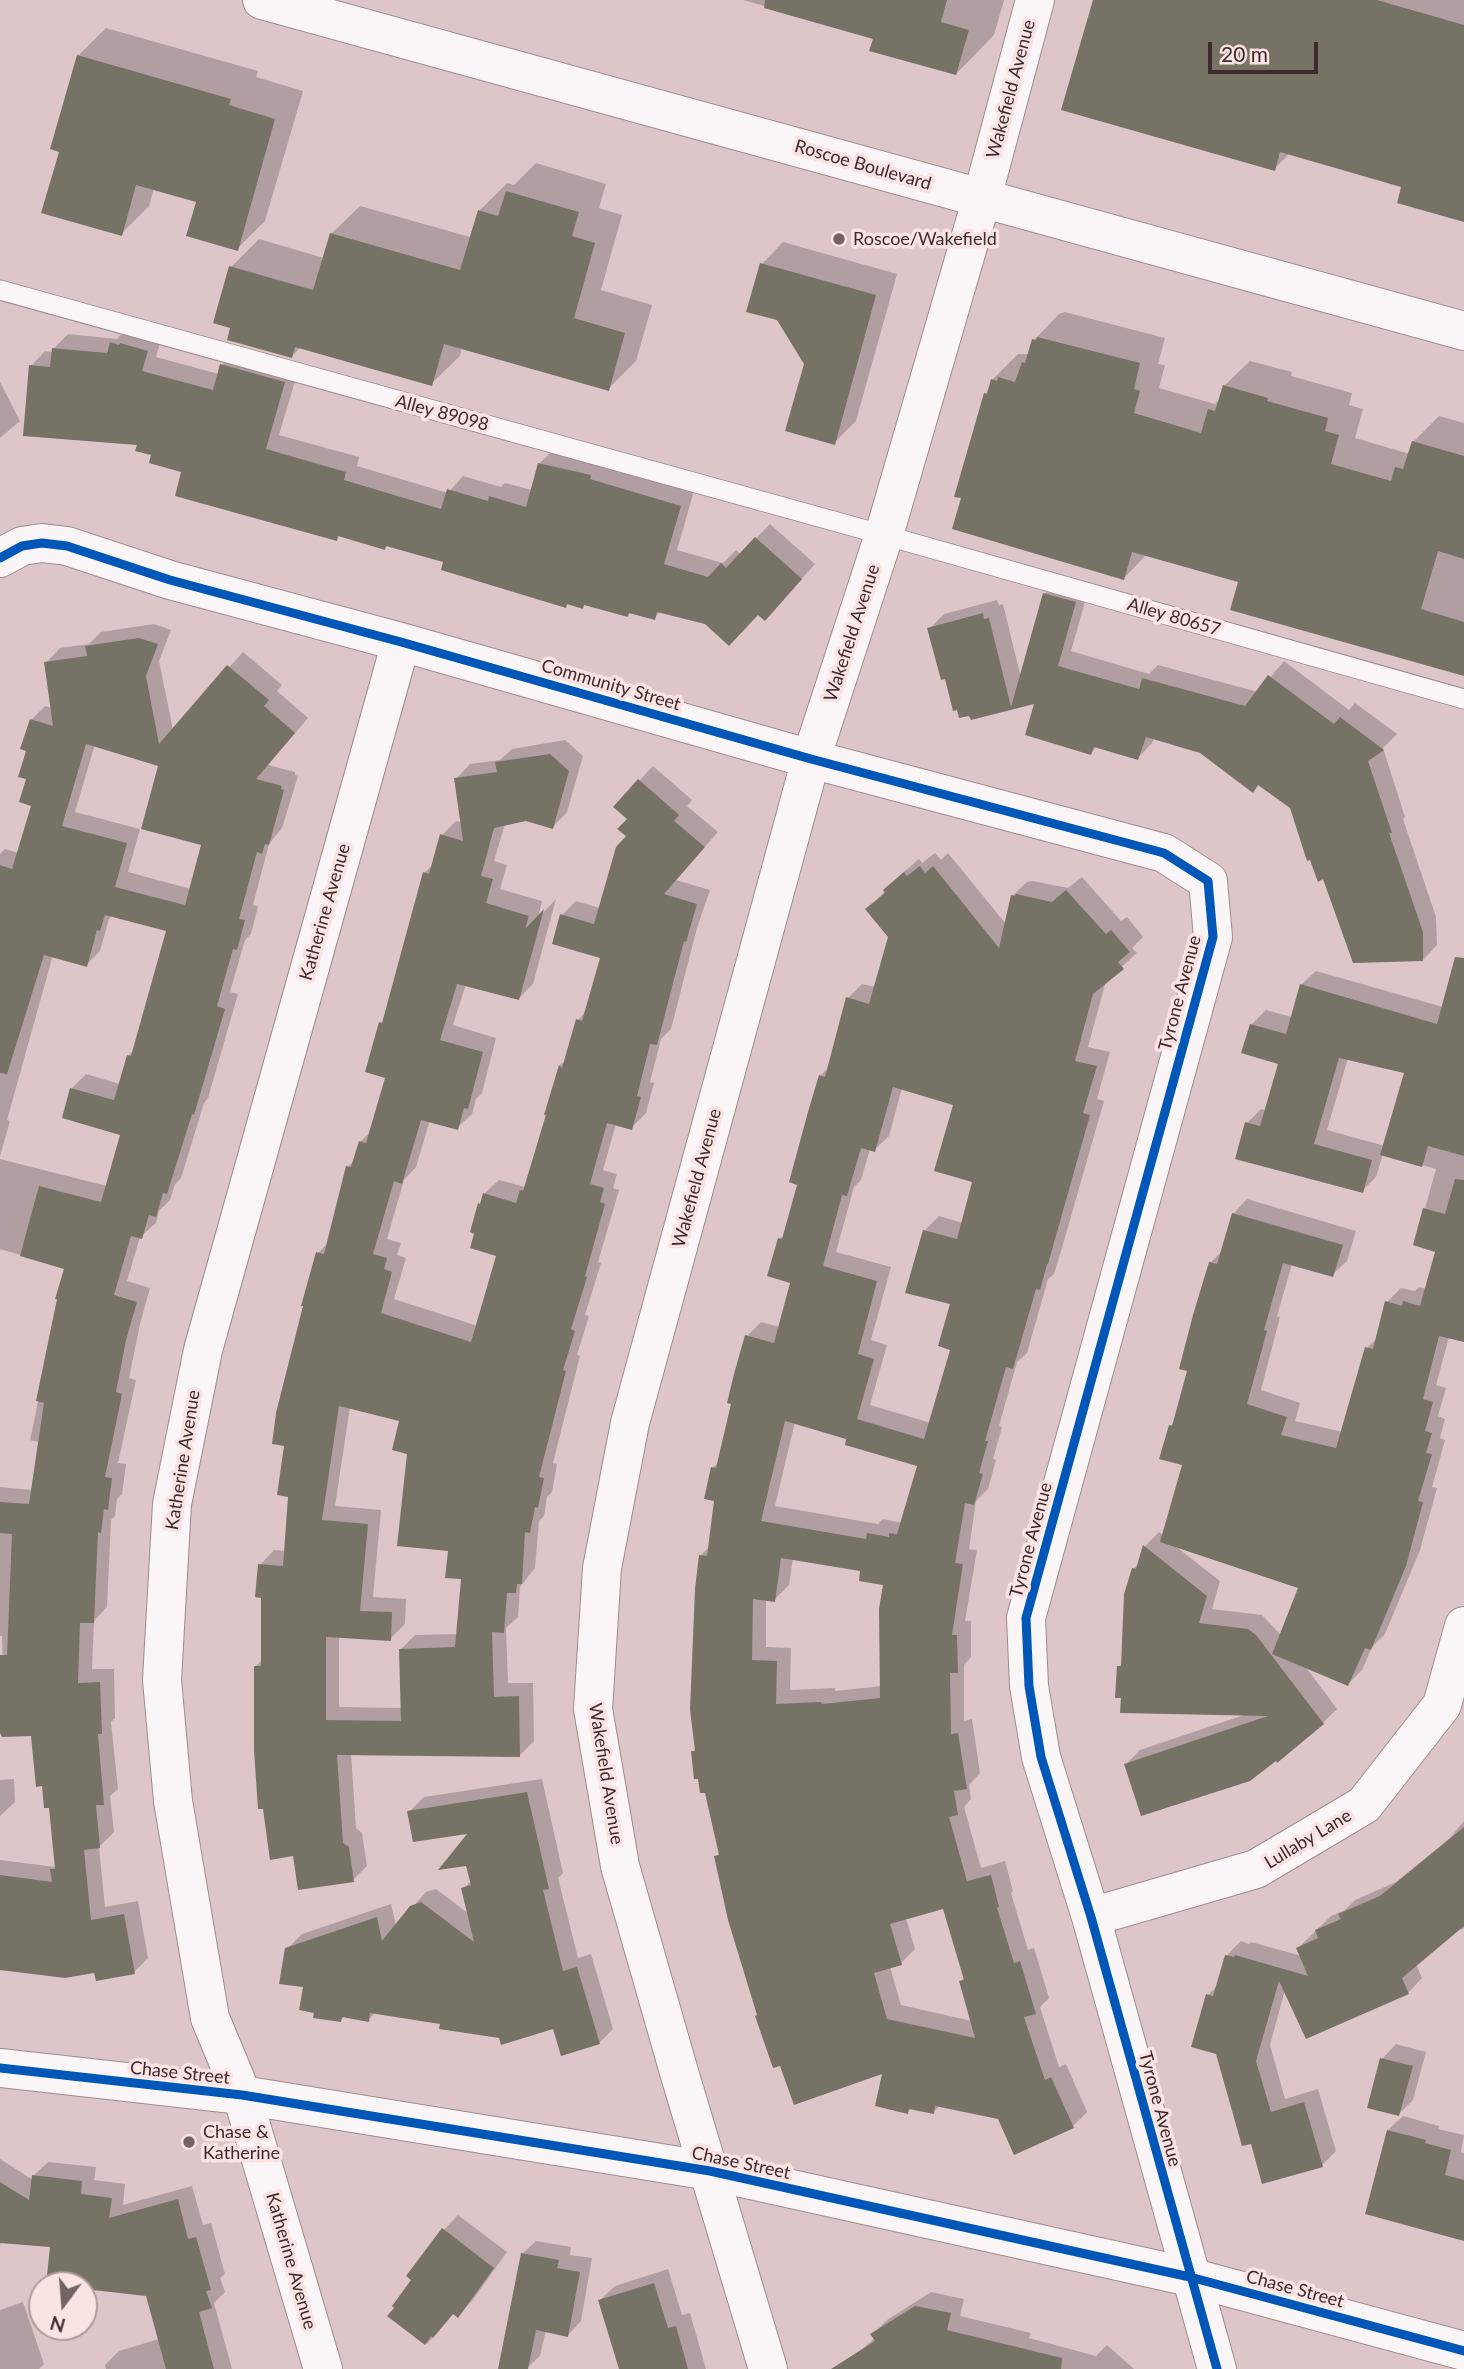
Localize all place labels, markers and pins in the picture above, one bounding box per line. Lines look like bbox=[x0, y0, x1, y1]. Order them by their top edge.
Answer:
place label: Roscoe/Wakefield bbox=[853, 228, 997, 250]
marker: Roscoe/Wakefield bbox=[831, 231, 847, 247]
place label: Chase & Katherine bbox=[203, 2121, 280, 2164]
marker: Chase & Katherine bbox=[181, 2134, 197, 2150]

